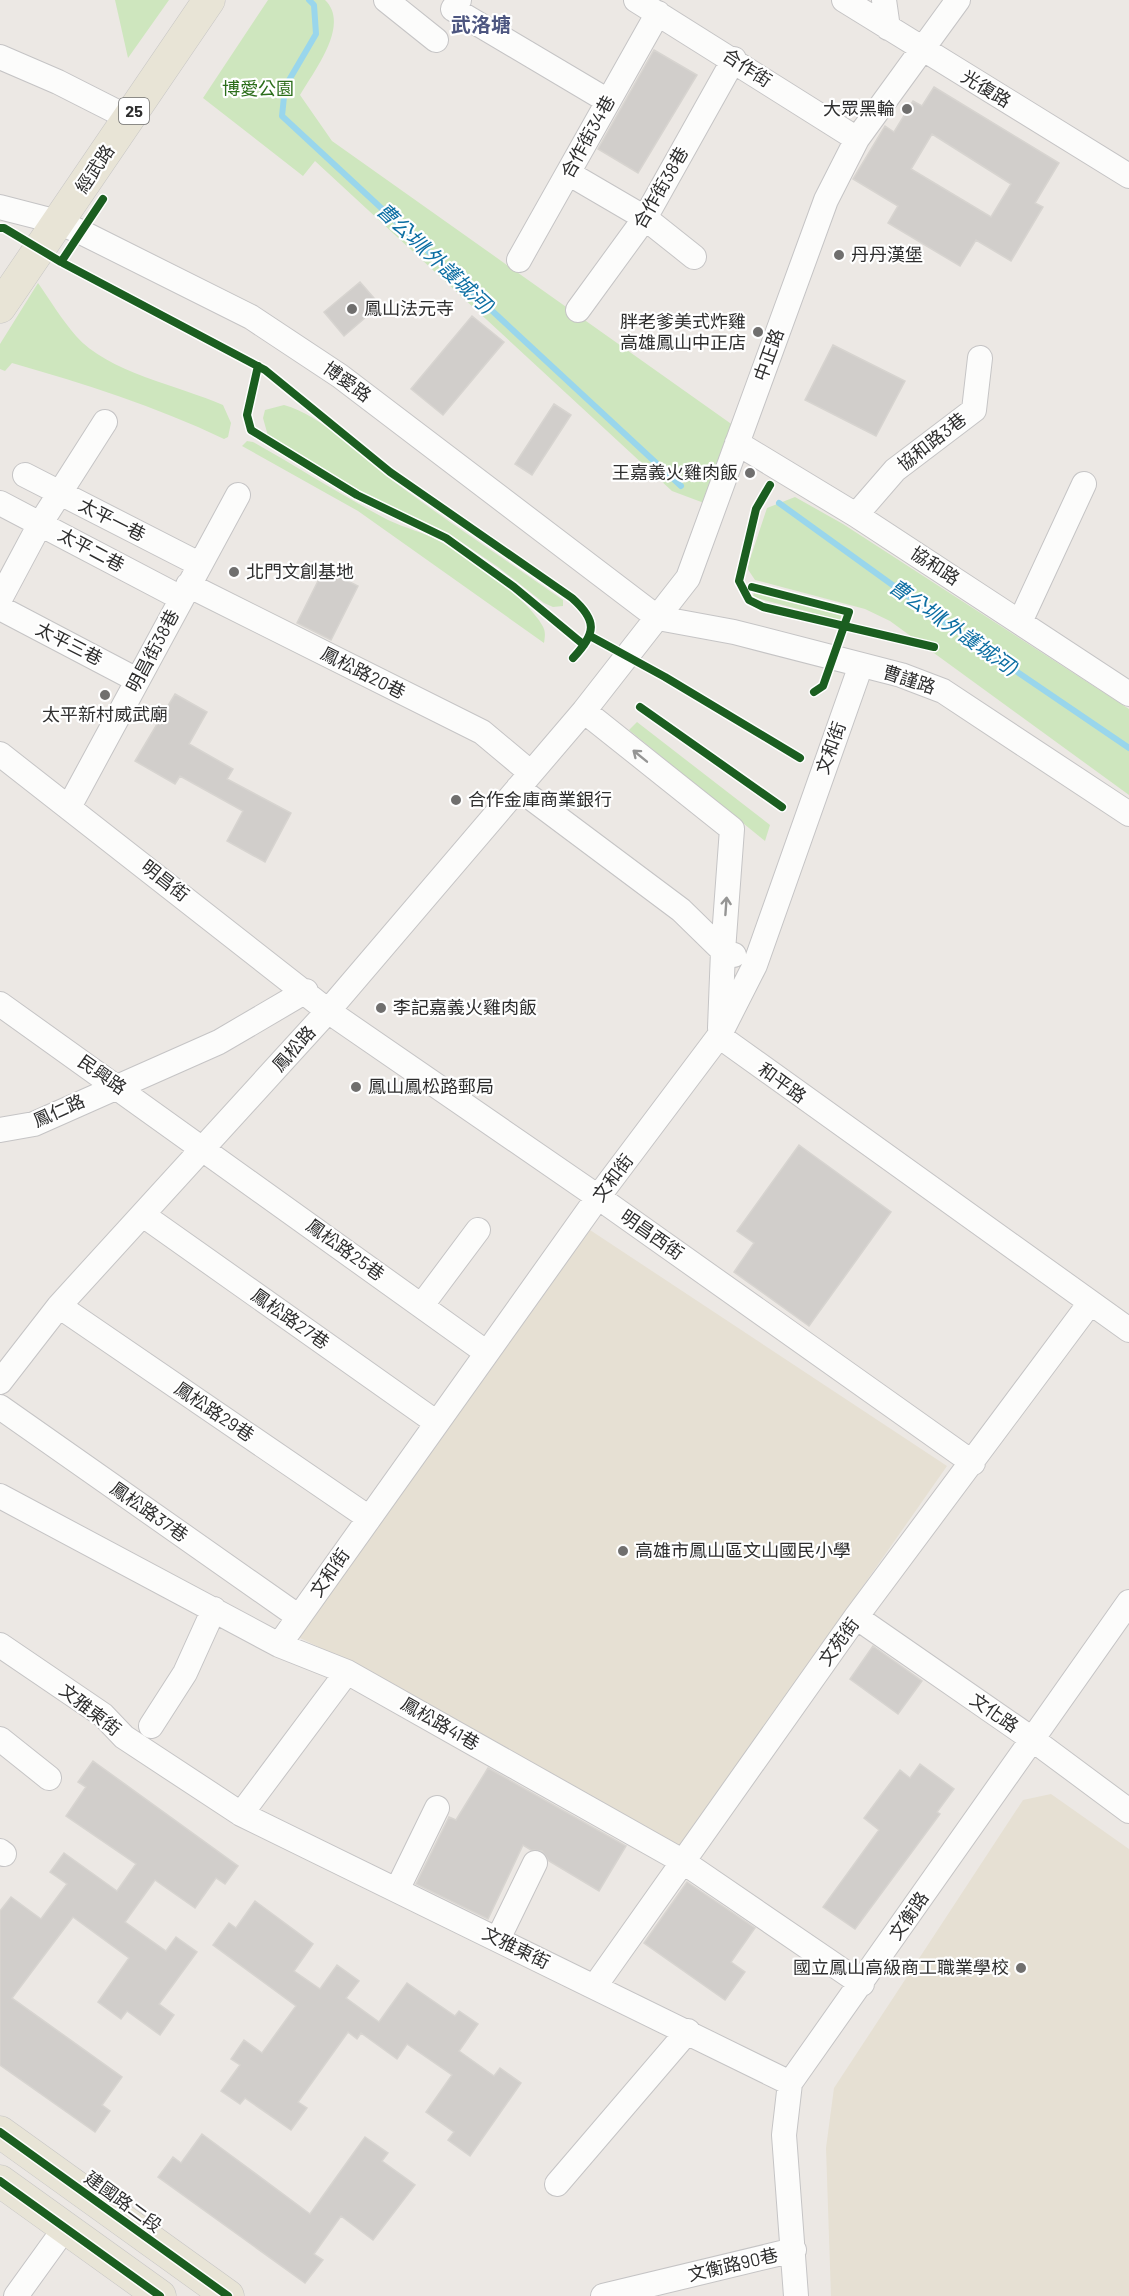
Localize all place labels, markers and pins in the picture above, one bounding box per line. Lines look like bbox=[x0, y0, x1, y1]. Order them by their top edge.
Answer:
place label: 大眾黑輪 bbox=[823, 97, 895, 119]
marker: 大眾黑輪 bbox=[900, 102, 914, 116]
place label: 丹丹漢堡 bbox=[851, 243, 923, 265]
marker: 丹丹漢堡 bbox=[832, 248, 846, 262]
place label: 鳳山法元寺 bbox=[364, 297, 454, 319]
marker: 鳳山法元寺 bbox=[345, 302, 359, 316]
place label: 胖老爹美式炸雞 高雄鳳山中正店 bbox=[620, 310, 746, 353]
marker: 胖老爹美式炸雞 高雄鳳山中正店 bbox=[751, 325, 765, 339]
place label: 王嘉義火雞肉飯 bbox=[612, 461, 738, 483]
marker: 王嘉義火雞肉飯 bbox=[743, 466, 757, 480]
place label: 北門文創基地 bbox=[246, 560, 354, 582]
marker: 北門文創基地 bbox=[227, 565, 241, 579]
marker: 太平新村威武廟 bbox=[98, 688, 112, 702]
place label: 太平新村威武廟 bbox=[42, 703, 168, 725]
place label: 合作金庫商業銀行 bbox=[468, 788, 612, 810]
marker: 合作金庫商業銀行 bbox=[449, 793, 463, 807]
place label: 李記嘉義火雞肉飯 bbox=[393, 996, 537, 1018]
marker: 李記嘉義火雞肉飯 bbox=[374, 1001, 388, 1015]
place label: 鳳山鳳松路郵局 bbox=[368, 1075, 494, 1097]
marker: 鳳山鳳松路郵局 bbox=[349, 1080, 363, 1094]
place label: 高雄市鳳山區文山國民小學 bbox=[635, 1539, 851, 1561]
marker: 高雄市鳳山區文山國民小學 bbox=[616, 1544, 630, 1558]
place label: 國立鳳山高級商工職業學校 bbox=[793, 1956, 1009, 1978]
marker: 國立鳳山高級商工職業學校 bbox=[1014, 1961, 1028, 1975]

